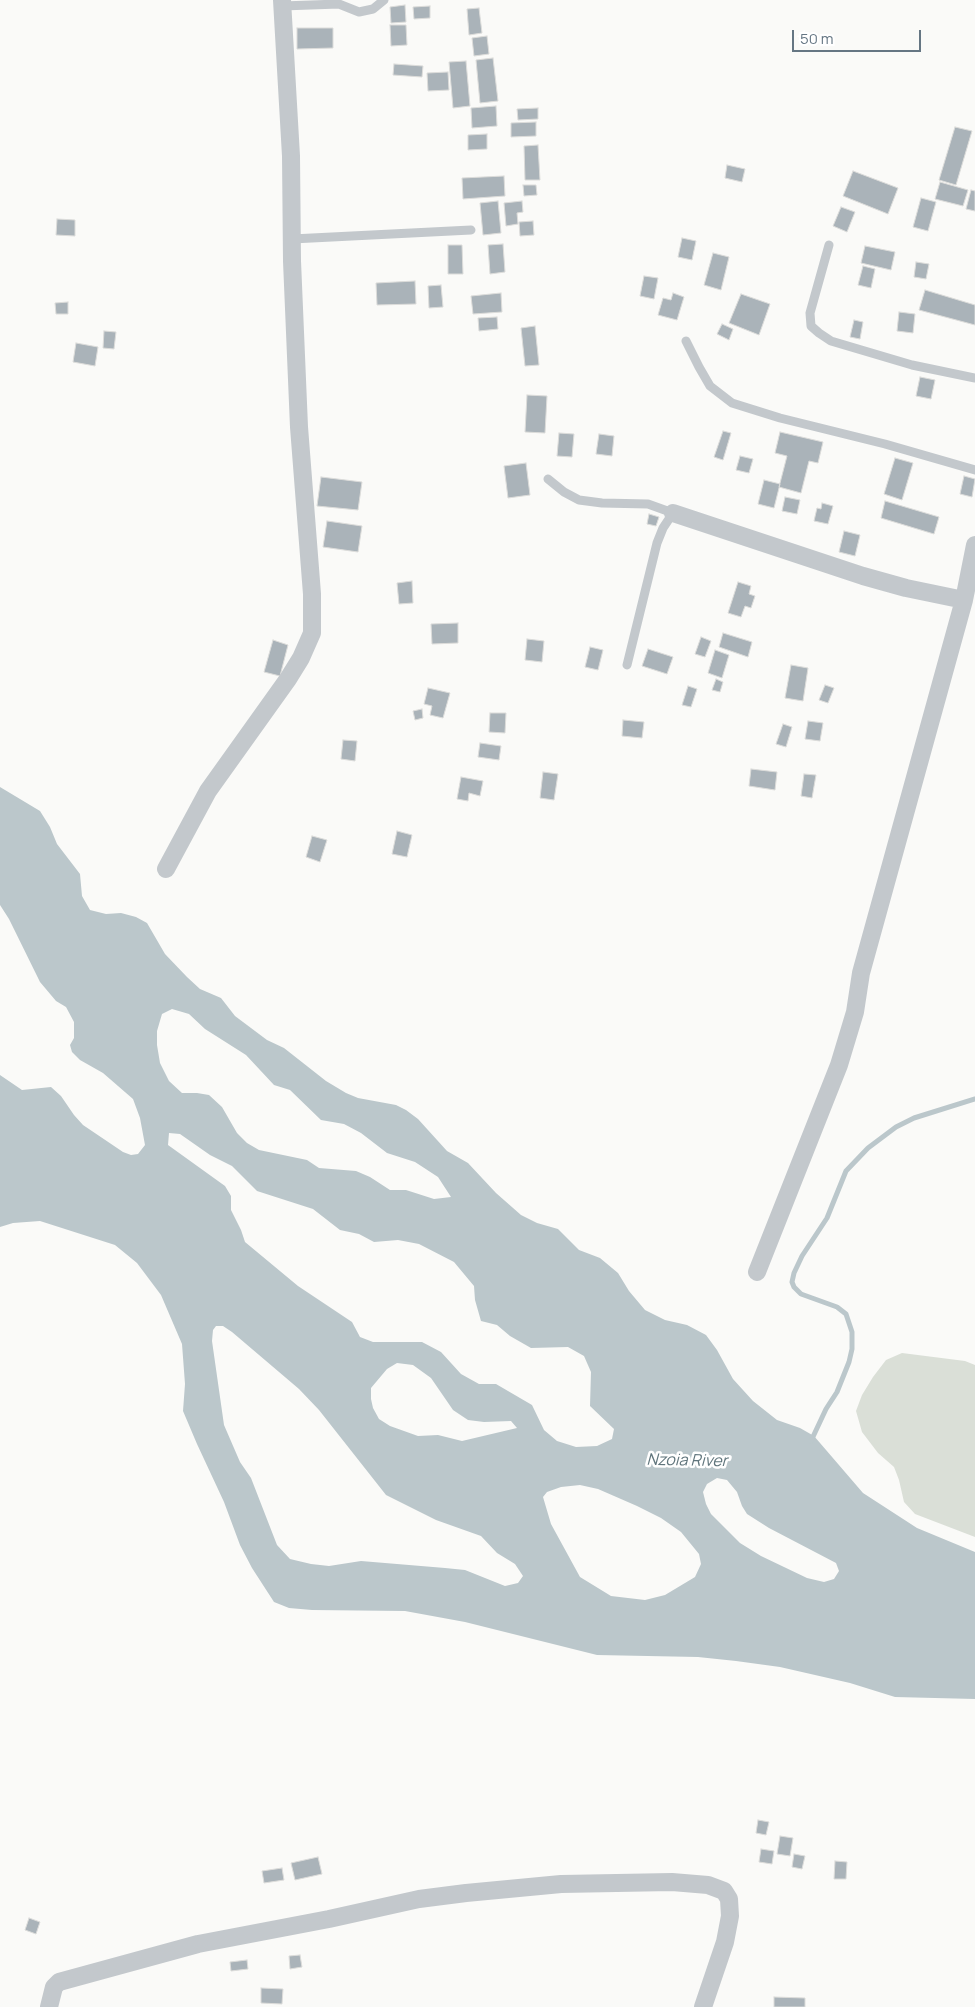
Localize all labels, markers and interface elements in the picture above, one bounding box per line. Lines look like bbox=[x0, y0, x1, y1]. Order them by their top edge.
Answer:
scale bar bbox=[795, 20, 924, 52]
text: 50 m bbox=[800, 28, 834, 49]
water label: Nzoia River bbox=[646, 1451, 728, 1471]

